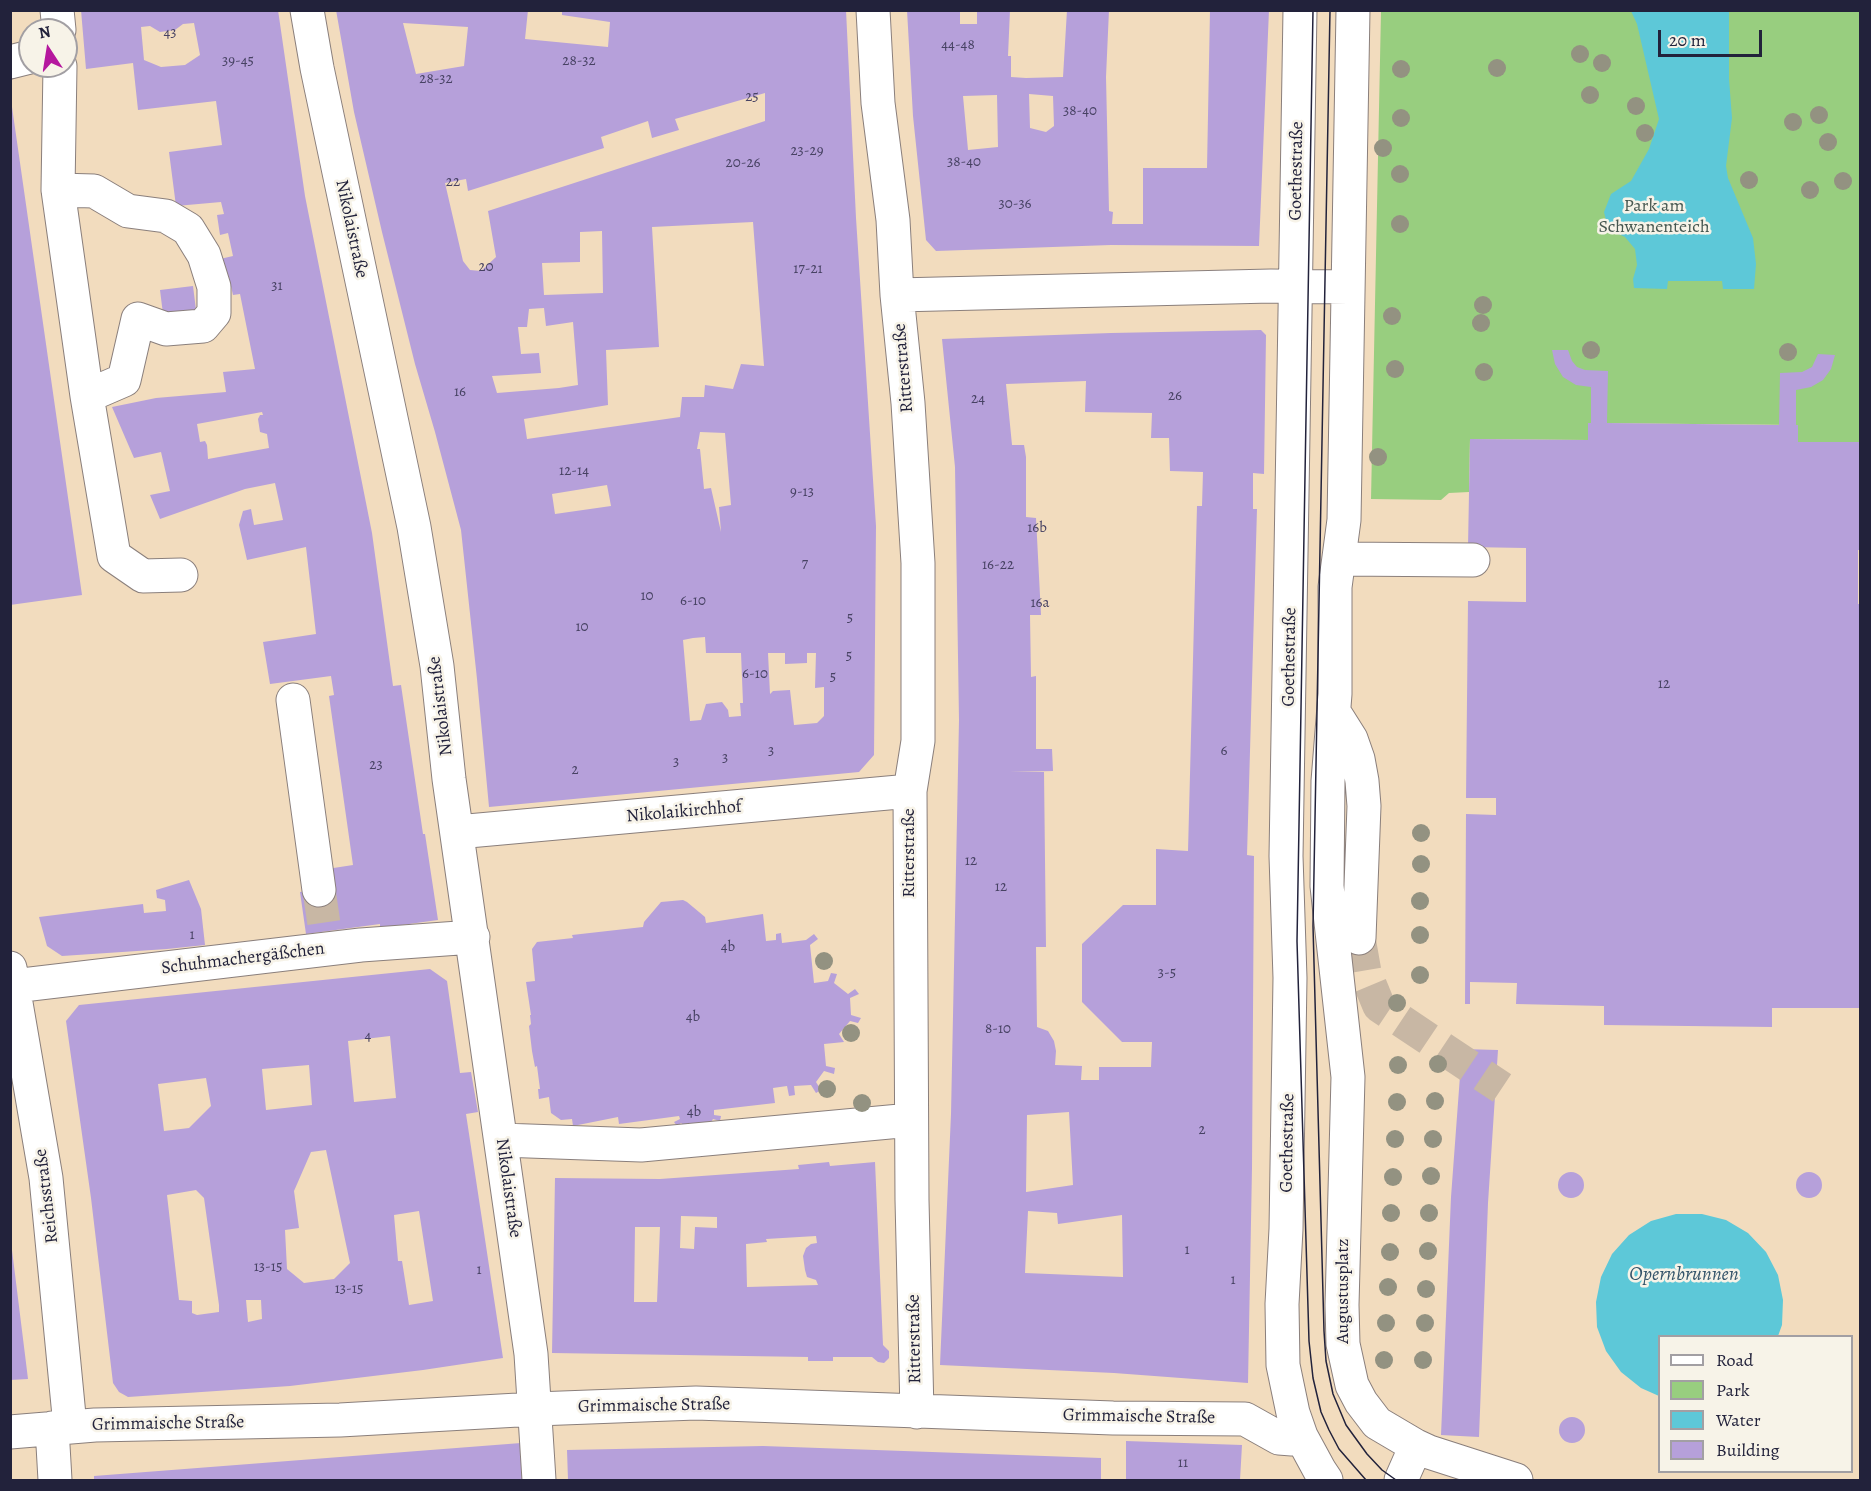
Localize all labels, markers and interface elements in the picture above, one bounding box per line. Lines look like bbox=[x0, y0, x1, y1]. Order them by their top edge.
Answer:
north arrow bbox=[18, 18, 78, 78]
scale bar bbox=[1661, 18, 1764, 56]
text: N bbox=[37, 20, 53, 44]
house number: 43 bbox=[163, 24, 177, 42]
text: 20 m bbox=[1669, 28, 1706, 52]
house number: 44-48 bbox=[941, 36, 975, 54]
house number: 39-45 bbox=[222, 52, 254, 70]
house number: 28-32 bbox=[562, 52, 596, 70]
house number: 28-32 bbox=[419, 70, 453, 88]
house number: 25 bbox=[745, 88, 759, 106]
house number: 38-40 bbox=[1063, 102, 1097, 120]
street label: Goethestraße bbox=[1285, 121, 1309, 221]
house number: 23-29 bbox=[790, 142, 824, 160]
house number: 38-40 bbox=[947, 153, 981, 171]
house number: 20-26 bbox=[726, 154, 760, 172]
house number: 22 bbox=[446, 173, 460, 191]
street label: Nikolaistraße bbox=[330, 178, 372, 280]
house number: 30-36 bbox=[998, 195, 1032, 213]
park label: Park am Schwanenteich bbox=[1599, 196, 1709, 238]
house number: 20 bbox=[478, 258, 494, 276]
house number: 17-21 bbox=[793, 260, 823, 278]
house number: 31 bbox=[271, 277, 283, 295]
street label: Ritterstraße bbox=[889, 322, 919, 414]
house number: 16 bbox=[454, 383, 466, 401]
house number: 26 bbox=[1168, 387, 1182, 405]
house number: 24 bbox=[971, 390, 985, 408]
house number: 12-14 bbox=[559, 462, 589, 480]
house number: 9-13 bbox=[790, 483, 814, 501]
house number: 16b bbox=[1027, 519, 1047, 537]
house number: 7 bbox=[802, 555, 808, 573]
house number: 16-22 bbox=[982, 556, 1014, 574]
house number: 10 bbox=[640, 587, 654, 605]
house number: 6-10 bbox=[680, 592, 706, 610]
house number: 16a bbox=[1030, 594, 1050, 612]
street label: Goethestraße bbox=[1278, 607, 1302, 707]
house number: 5 bbox=[847, 609, 853, 627]
house number: 10 bbox=[575, 618, 589, 636]
house number: 5 bbox=[846, 647, 852, 665]
street label: Nikolaistraße bbox=[424, 655, 458, 757]
house number: 6-10 bbox=[742, 665, 768, 683]
house number: 5 bbox=[830, 668, 836, 686]
house number: 12 bbox=[1658, 675, 1670, 693]
house number: 3 bbox=[768, 742, 774, 760]
house number: 6 bbox=[1221, 742, 1227, 760]
house number: 3 bbox=[722, 749, 728, 767]
house number: 3 bbox=[673, 753, 679, 771]
house number: 23 bbox=[369, 756, 383, 774]
house number: 2 bbox=[571, 761, 579, 779]
street label: Nikolaikirchhof bbox=[625, 796, 743, 828]
street label: Ritterstraße bbox=[899, 808, 921, 898]
house number: 12 bbox=[965, 852, 977, 870]
house number: 12 bbox=[995, 878, 1007, 896]
house number: 1 bbox=[189, 926, 195, 944]
street label: Schuhmachergäßchen bbox=[160, 938, 326, 980]
house number: 4b bbox=[721, 938, 735, 956]
house number: 3-5 bbox=[1158, 964, 1176, 982]
house number: 4b bbox=[686, 1008, 700, 1026]
house number: 8-10 bbox=[985, 1020, 1011, 1038]
house number: 4 bbox=[365, 1027, 371, 1045]
street label: Goethestraße bbox=[1276, 1093, 1300, 1193]
house number: 4b bbox=[687, 1103, 701, 1121]
house number: 2 bbox=[1198, 1121, 1206, 1139]
street label: Nikolaistraße bbox=[490, 1137, 526, 1239]
street label: Reichsstraße bbox=[30, 1148, 64, 1244]
street label: Augustusplatz bbox=[1333, 1238, 1355, 1344]
house number: 1 bbox=[1184, 1241, 1190, 1259]
house number: 13-15 bbox=[254, 1258, 282, 1276]
house number: 1 bbox=[476, 1261, 482, 1279]
water label: Opernbrunnen bbox=[1629, 1263, 1739, 1287]
house number: 1 bbox=[1230, 1271, 1236, 1289]
house number: 13-15 bbox=[335, 1280, 363, 1298]
street label: Ritterstraße bbox=[903, 1294, 927, 1384]
legend bbox=[1658, 1335, 1853, 1473]
text: Road bbox=[1716, 1348, 1753, 1372]
text: Park bbox=[1716, 1378, 1750, 1402]
street label: Grimmaische Straße bbox=[578, 1394, 730, 1418]
street label: Grimmaische Straße bbox=[1063, 1405, 1215, 1429]
text: Water bbox=[1716, 1408, 1761, 1432]
street label: Grimmaische Straße bbox=[92, 1412, 244, 1436]
text: Building bbox=[1716, 1438, 1780, 1462]
house number: 11 bbox=[1178, 1454, 1188, 1472]

